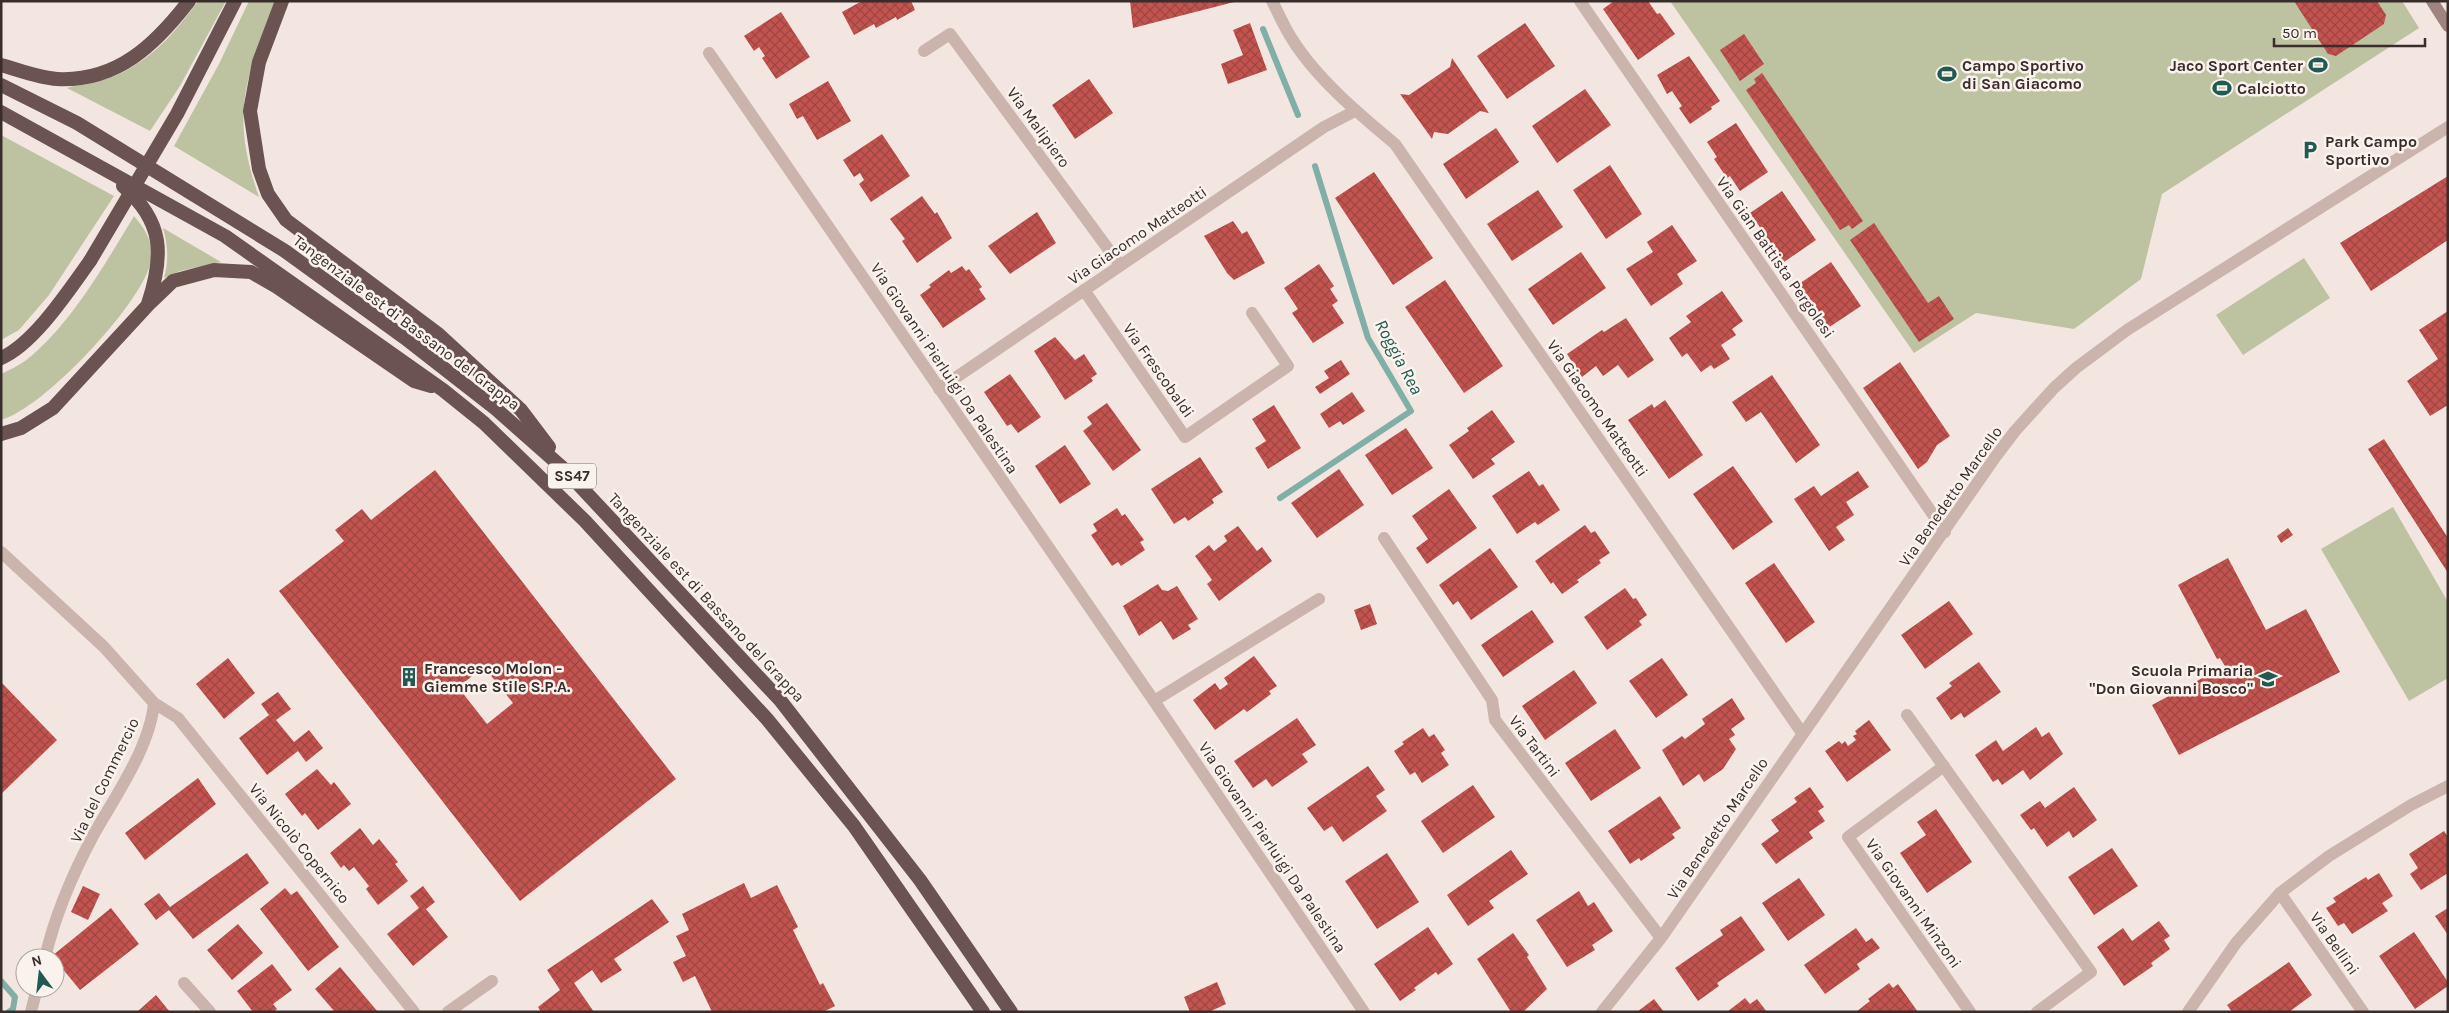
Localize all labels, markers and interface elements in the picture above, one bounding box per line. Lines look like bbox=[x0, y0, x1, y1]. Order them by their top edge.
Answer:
scale bar bbox=[2274, 15, 2425, 47]
text: 50 m bbox=[2282, 24, 2317, 42]
sports icon: Jaco Sport Center bbox=[2307, 54, 2329, 76]
place label: Campo Sportivo di San Giacomo bbox=[1962, 56, 2084, 93]
place label: Jaco Sport Center bbox=[2170, 56, 2304, 75]
sports icon: Campo Sportivo di San Giacomo bbox=[1936, 63, 1958, 85]
sports icon: Calciotto bbox=[2211, 77, 2233, 99]
place label: Calciotto bbox=[2237, 79, 2306, 98]
street label: Via Malipiero bbox=[1003, 83, 1074, 171]
place label: Park Campo Sportivo bbox=[2325, 132, 2417, 169]
parking icon: Park Campo Sportivo bbox=[2299, 139, 2321, 161]
street label: Via Gian Battista Pergolesi bbox=[1713, 173, 1839, 342]
street label: Via Giacomo Matteotti bbox=[1064, 182, 1210, 289]
street label: Tangenziale est di Bassano del Grappa bbox=[290, 231, 524, 414]
street label: Via Giovanni Pierluigi Da Palestina bbox=[867, 259, 1022, 477]
water label: Roggia Rea bbox=[1370, 316, 1428, 398]
street label: Via Frescobaldi bbox=[1119, 319, 1198, 421]
street label: Via Giacomo Matteotti bbox=[1543, 336, 1652, 480]
street label: Via Benedetto Marcello bbox=[1895, 422, 2006, 570]
road number: SS47 bbox=[548, 464, 596, 488]
street label: Tangenziale est di Bassano del Grappa bbox=[605, 489, 809, 706]
place label: Francesco Molon - Giemme Stile S.P.A. bbox=[424, 659, 571, 696]
place label: Scuola Primaria "Don Giovanni Bosco" bbox=[2089, 661, 2253, 698]
building icon: Francesco Molon - Giemme Stile S.P.A. bbox=[398, 666, 420, 688]
school or university icon: Scuola Primaria "Don Giovanni Bosco" bbox=[2257, 668, 2279, 690]
street label: Via Tartini bbox=[1505, 712, 1564, 781]
street label: Via del Commercio bbox=[66, 715, 143, 846]
street label: Via Giovanni Pierluigi Da Palestina bbox=[1195, 738, 1350, 956]
street label: Via Benedetto Marcello bbox=[1663, 754, 1772, 903]
street label: Via Nicolò Copernico bbox=[245, 779, 354, 907]
street label: Via Giovanni Minzoni bbox=[1862, 835, 1965, 972]
street label: Via Bellini bbox=[2306, 908, 2363, 979]
north arrow bbox=[15, 948, 65, 998]
text: N bbox=[30, 951, 44, 970]

